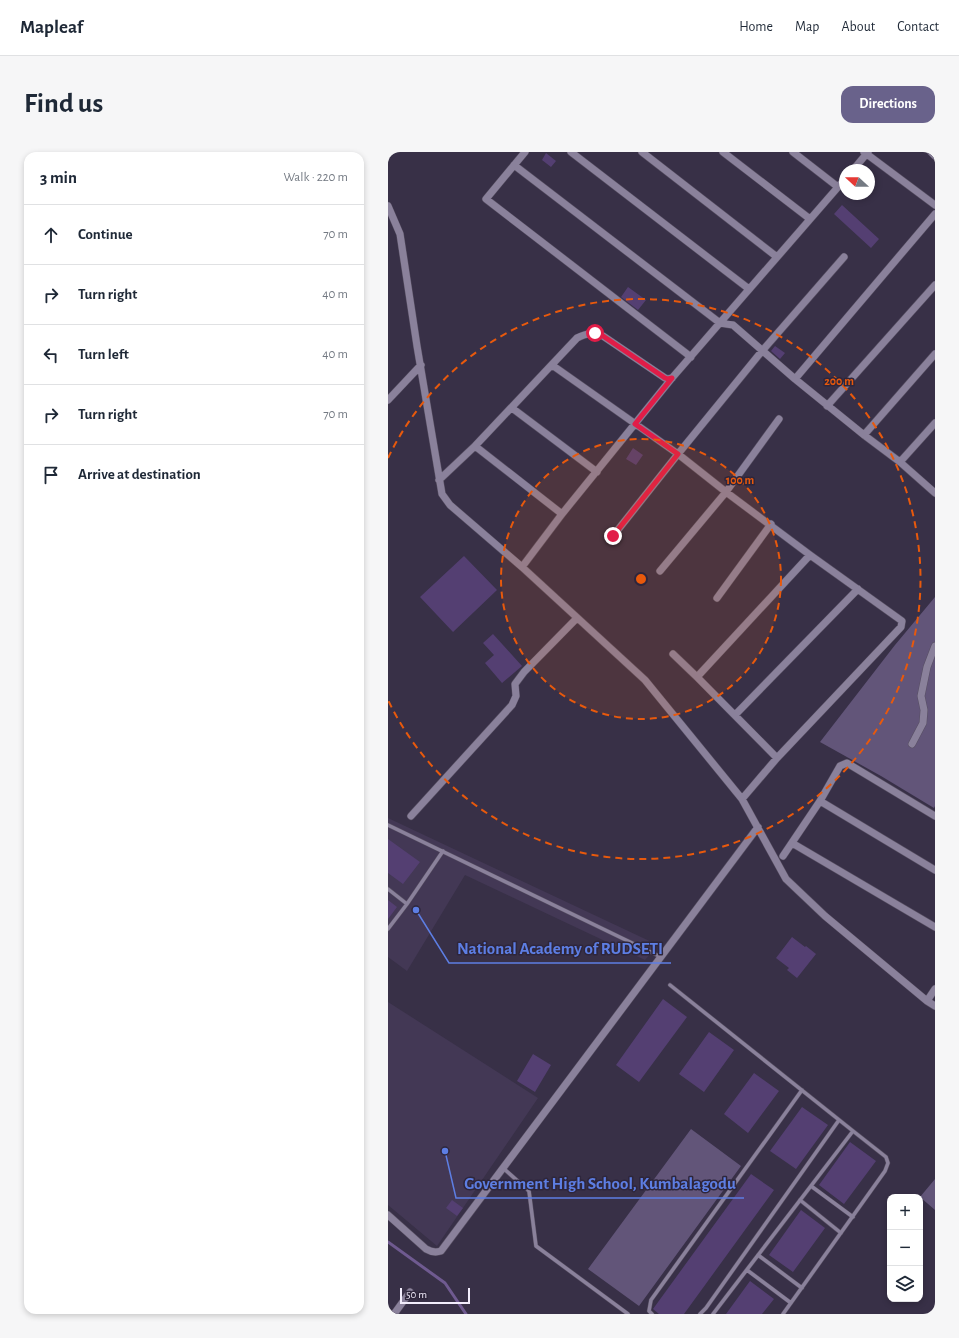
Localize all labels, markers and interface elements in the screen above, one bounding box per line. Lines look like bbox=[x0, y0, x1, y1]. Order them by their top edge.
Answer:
text: Mapleaf bbox=[20, 18, 83, 37]
text: Home bbox=[739, 20, 773, 34]
text: Map bbox=[795, 20, 819, 34]
text: About bbox=[841, 20, 875, 34]
text: Contact bbox=[897, 20, 939, 34]
button: Directions bbox=[841, 86, 935, 123]
text: Find us bbox=[24, 90, 103, 118]
north arrow bbox=[839, 164, 875, 200]
text: 3 min bbox=[40, 169, 77, 186]
text: Walk · 220 m bbox=[283, 171, 348, 184]
icon: ahead bbox=[40, 224, 62, 246]
text: Continue bbox=[78, 227, 133, 242]
text: 70 m bbox=[323, 228, 348, 241]
icon: right bbox=[40, 284, 62, 306]
text: Turn right bbox=[78, 287, 137, 302]
text: 40 m bbox=[322, 288, 348, 301]
route start bbox=[586, 324, 604, 342]
icon: left bbox=[40, 344, 62, 366]
text: Turn left bbox=[78, 347, 129, 362]
text: 40 m bbox=[322, 348, 348, 361]
text: 200 m bbox=[824, 375, 854, 387]
icon: right bbox=[40, 404, 62, 426]
text: Turn right bbox=[78, 407, 137, 422]
text: 70 m bbox=[323, 408, 348, 421]
icon: arrive bbox=[40, 464, 62, 486]
text: Arrive at destination bbox=[78, 467, 201, 482]
text: 100 m bbox=[726, 474, 754, 486]
route end bbox=[604, 527, 622, 545]
centre of rings bbox=[634, 572, 648, 586]
callout: National Academy of RUDSETI bbox=[449, 934, 671, 963]
text: National Academy of RUDSETI bbox=[457, 940, 663, 958]
callout: Government High School, Kumbalagodu bbox=[456, 1169, 744, 1198]
text: Government High School, Kumbalagodu bbox=[464, 1175, 736, 1192]
map controls bbox=[887, 1194, 923, 1302]
button: + bbox=[887, 1194, 923, 1230]
button: − bbox=[887, 1230, 923, 1266]
button: layers bbox=[887, 1266, 923, 1302]
scale bar bbox=[400, 1286, 470, 1305]
text: 50 m bbox=[406, 1289, 427, 1300]

